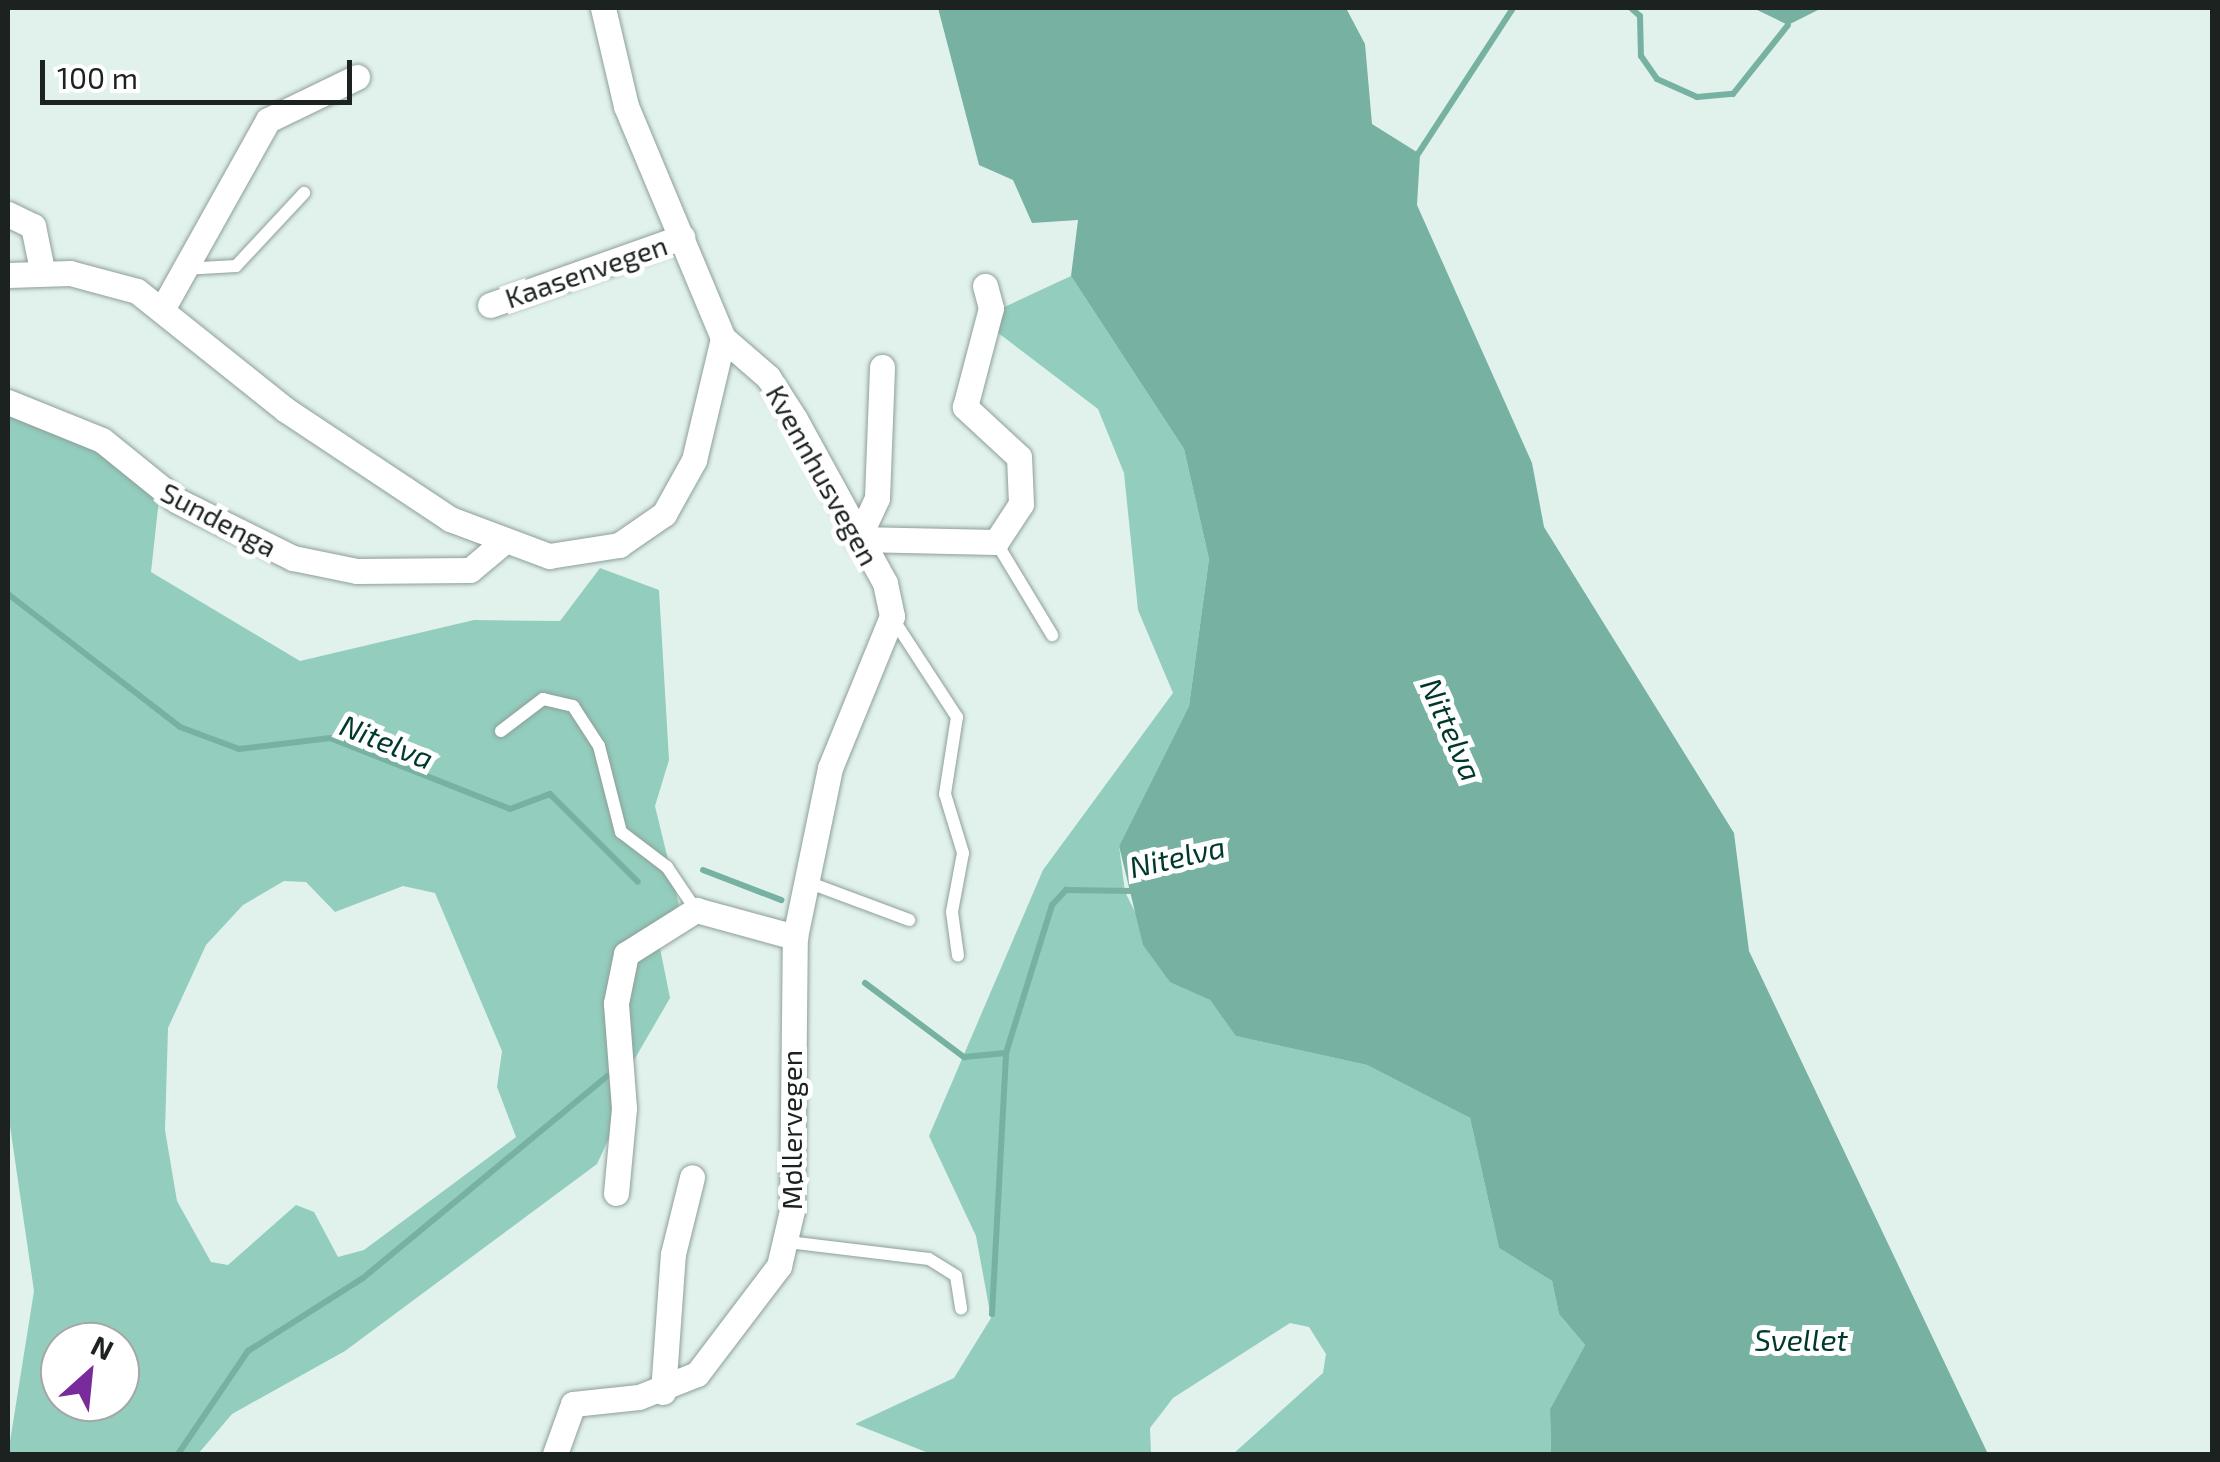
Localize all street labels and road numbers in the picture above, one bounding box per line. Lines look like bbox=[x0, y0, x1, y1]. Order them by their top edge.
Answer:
street label: Kaasenvegen bbox=[500, 228, 672, 314]
street label: Kvennhusvegen bbox=[760, 379, 886, 571]
street label: Sundenga bbox=[155, 475, 283, 563]
street label: Møllervegen bbox=[774, 1050, 808, 1210]

